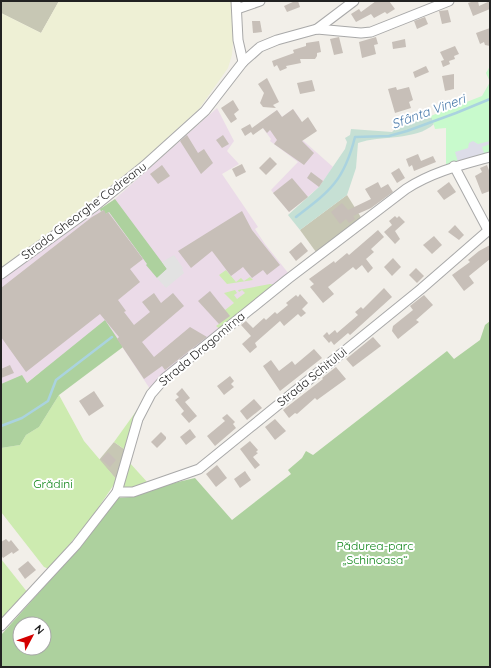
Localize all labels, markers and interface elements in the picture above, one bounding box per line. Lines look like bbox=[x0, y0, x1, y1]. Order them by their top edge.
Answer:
water label: Sfânta Vineri bbox=[389, 90, 469, 132]
street label: Strada Gheorghe Codreanu bbox=[18, 159, 149, 263]
street label: Strada Dragomirna bbox=[156, 308, 248, 389]
street label: Strada Schitului bbox=[274, 344, 350, 409]
park label: Grădini bbox=[33, 476, 73, 491]
park label: Pădurea-parc „Schinoasa“ bbox=[337, 538, 413, 567]
north arrow bbox=[12, 616, 52, 656]
text: N bbox=[32, 622, 47, 637]

